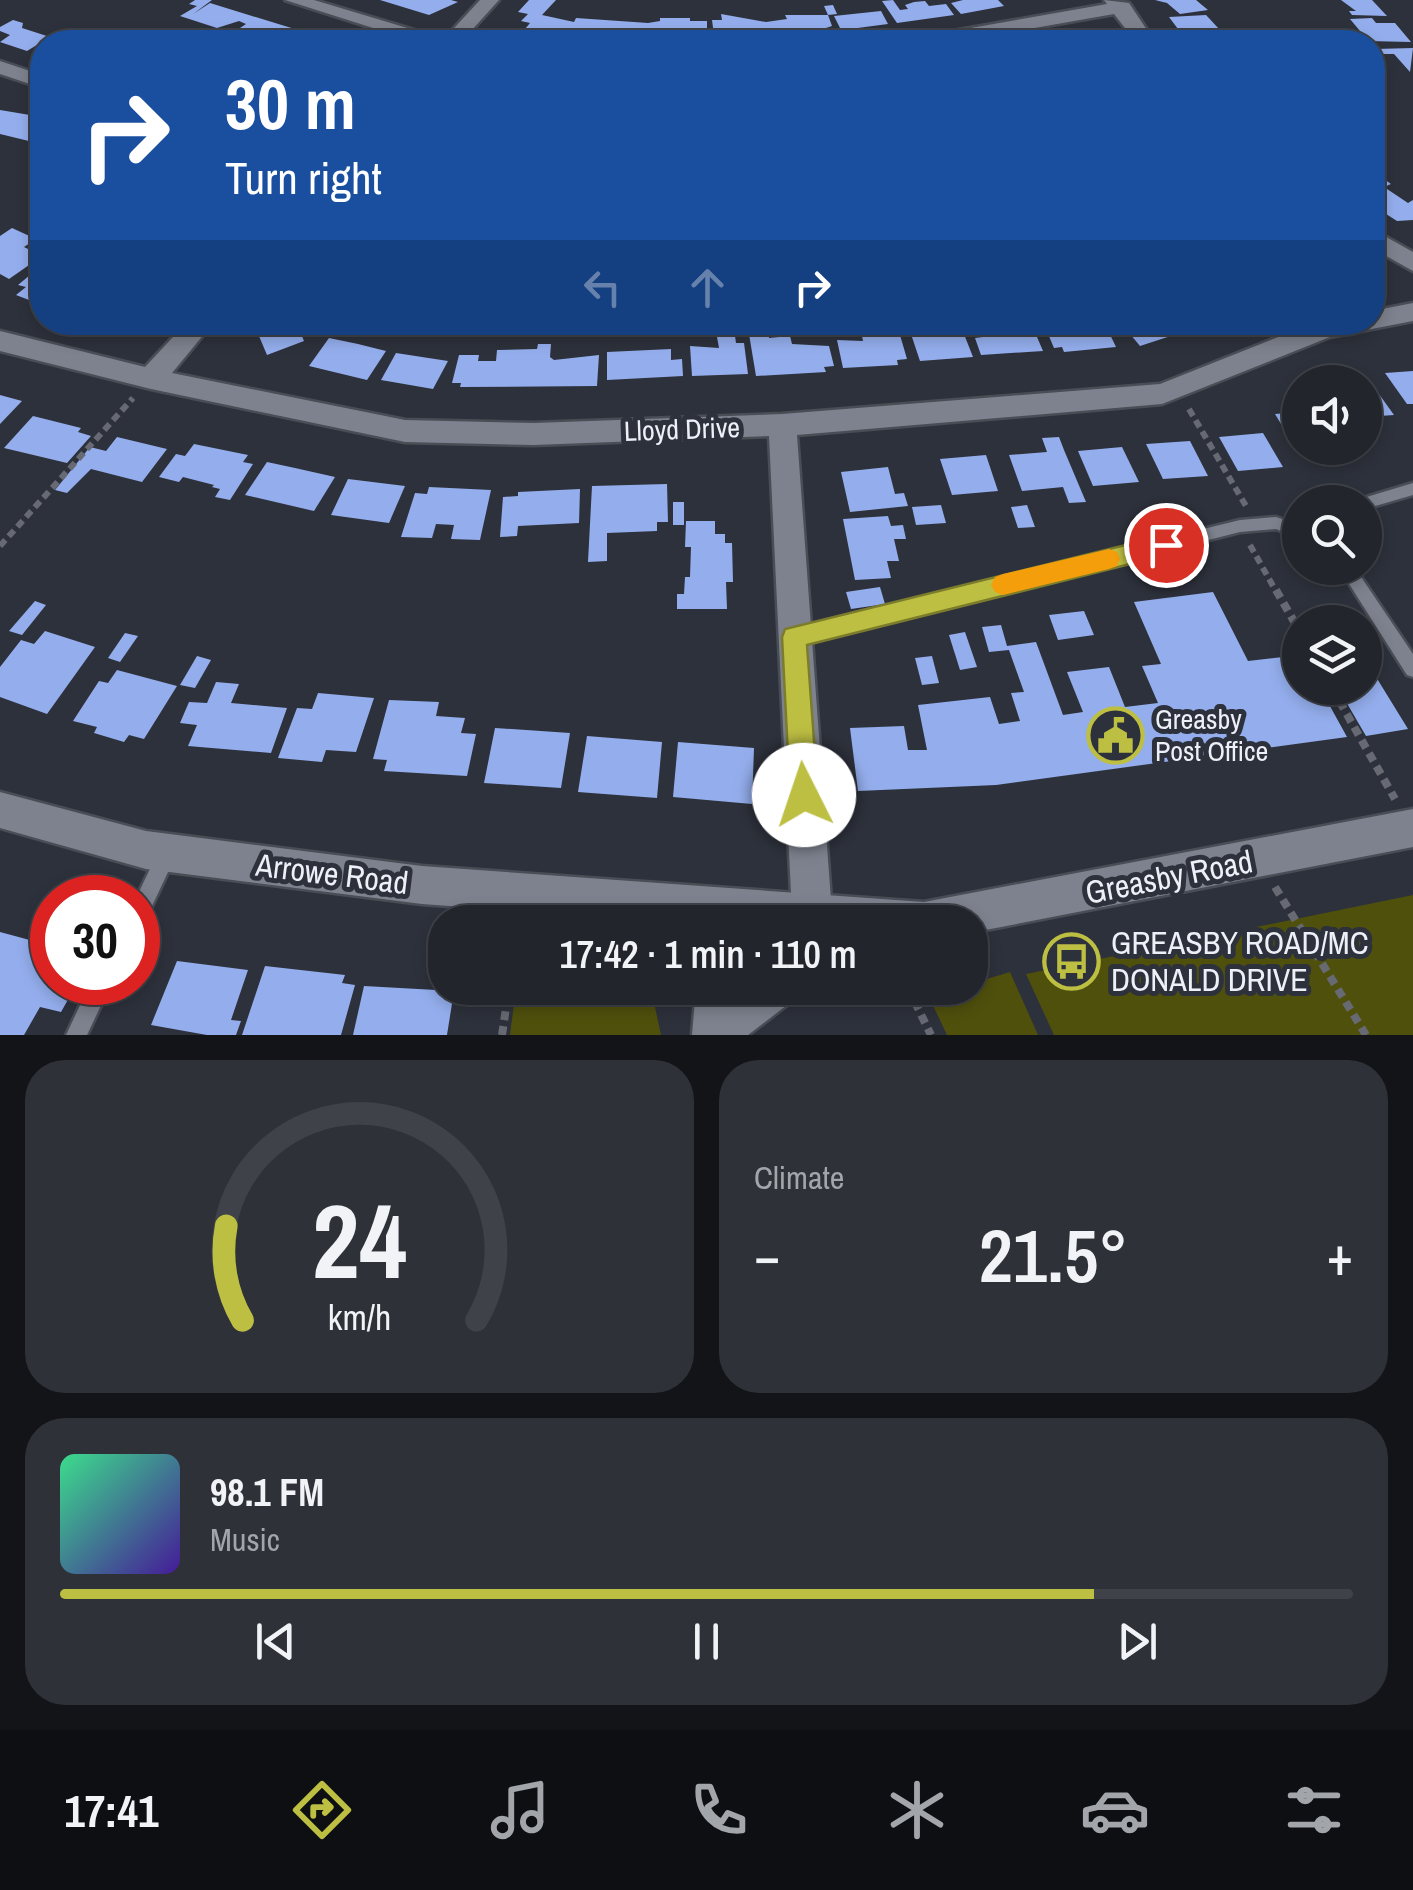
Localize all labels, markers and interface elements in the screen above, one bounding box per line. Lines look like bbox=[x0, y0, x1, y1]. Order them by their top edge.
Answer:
text: 30 m bbox=[225, 57, 356, 151]
icon: right bbox=[60, 70, 190, 200]
text: Turn right bbox=[225, 147, 382, 208]
icon: left bbox=[575, 260, 630, 315]
icon: ahead bbox=[680, 260, 735, 315]
icon: right bbox=[785, 260, 840, 315]
map controls bbox=[1282, 365, 1382, 705]
button: sound bbox=[1282, 365, 1382, 465]
street label: Lloyd Drive bbox=[623, 408, 741, 450]
button: search bbox=[1282, 485, 1382, 585]
pin bbox=[1124, 503, 1209, 588]
icon: arrive bbox=[1139, 518, 1194, 573]
button: layers bbox=[1282, 605, 1382, 705]
place label: Greasby Post Office bbox=[1155, 700, 1268, 770]
public building icon: Greasby Post Office bbox=[1086, 705, 1146, 765]
position arrow bbox=[752, 743, 856, 847]
street label: Greasby Road bbox=[1082, 839, 1256, 914]
street label: Arrowe Road bbox=[252, 843, 411, 904]
speed limit sign: 30 bbox=[30, 875, 160, 1005]
place label: GREASBY ROAD/MC DONALD DRIVE bbox=[1111, 921, 1369, 1001]
text: 17:42 · 1 min · 110 m bbox=[559, 929, 857, 980]
bus stop icon: GREASBY ROAD/MC DONALD DRIVE bbox=[1042, 931, 1102, 991]
text: Climate bbox=[754, 1156, 844, 1199]
text: 24 bbox=[312, 1170, 407, 1310]
text: 21.5° bbox=[979, 1204, 1128, 1305]
text: − bbox=[754, 1218, 780, 1292]
text: + bbox=[1327, 1218, 1353, 1292]
text: km/h bbox=[328, 1293, 391, 1341]
text: 98.1 FM bbox=[210, 1467, 324, 1518]
text: Music bbox=[210, 1518, 280, 1561]
icon: previous bbox=[248, 1614, 303, 1669]
icon: pause bbox=[679, 1614, 734, 1669]
icon: next bbox=[1110, 1614, 1165, 1669]
icon: directions bbox=[287, 1775, 357, 1845]
icon: music bbox=[485, 1775, 555, 1845]
icon: phone bbox=[684, 1775, 754, 1845]
icon: climate bbox=[882, 1775, 952, 1845]
icon: car bbox=[1080, 1775, 1150, 1845]
icon: filters bbox=[1279, 1775, 1349, 1845]
text: 17:41 bbox=[64, 1780, 159, 1841]

